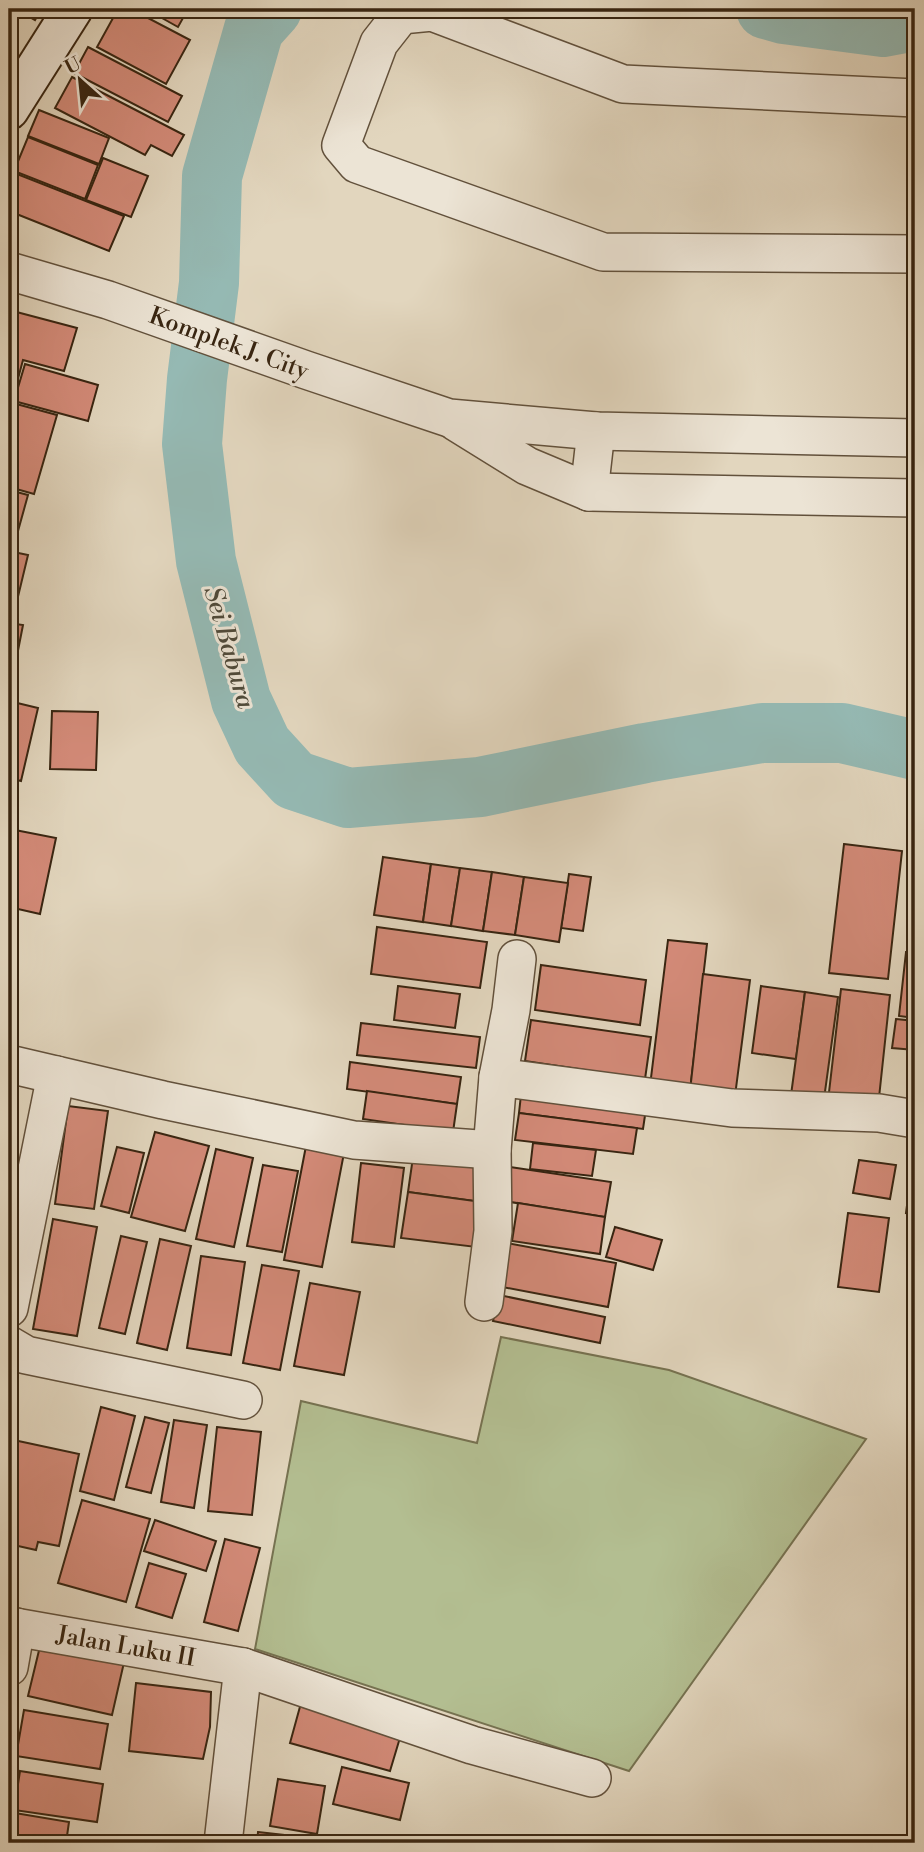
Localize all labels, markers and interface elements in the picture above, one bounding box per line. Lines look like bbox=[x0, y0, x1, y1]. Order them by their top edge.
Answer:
north arrow bbox=[46, 46, 116, 116]
text: U bbox=[61, 52, 85, 80]
street label: Komplek J. City bbox=[145, 301, 313, 387]
water label: Sei Babura bbox=[196, 583, 262, 713]
street label: Jalan Luku II bbox=[53, 1620, 198, 1674]

